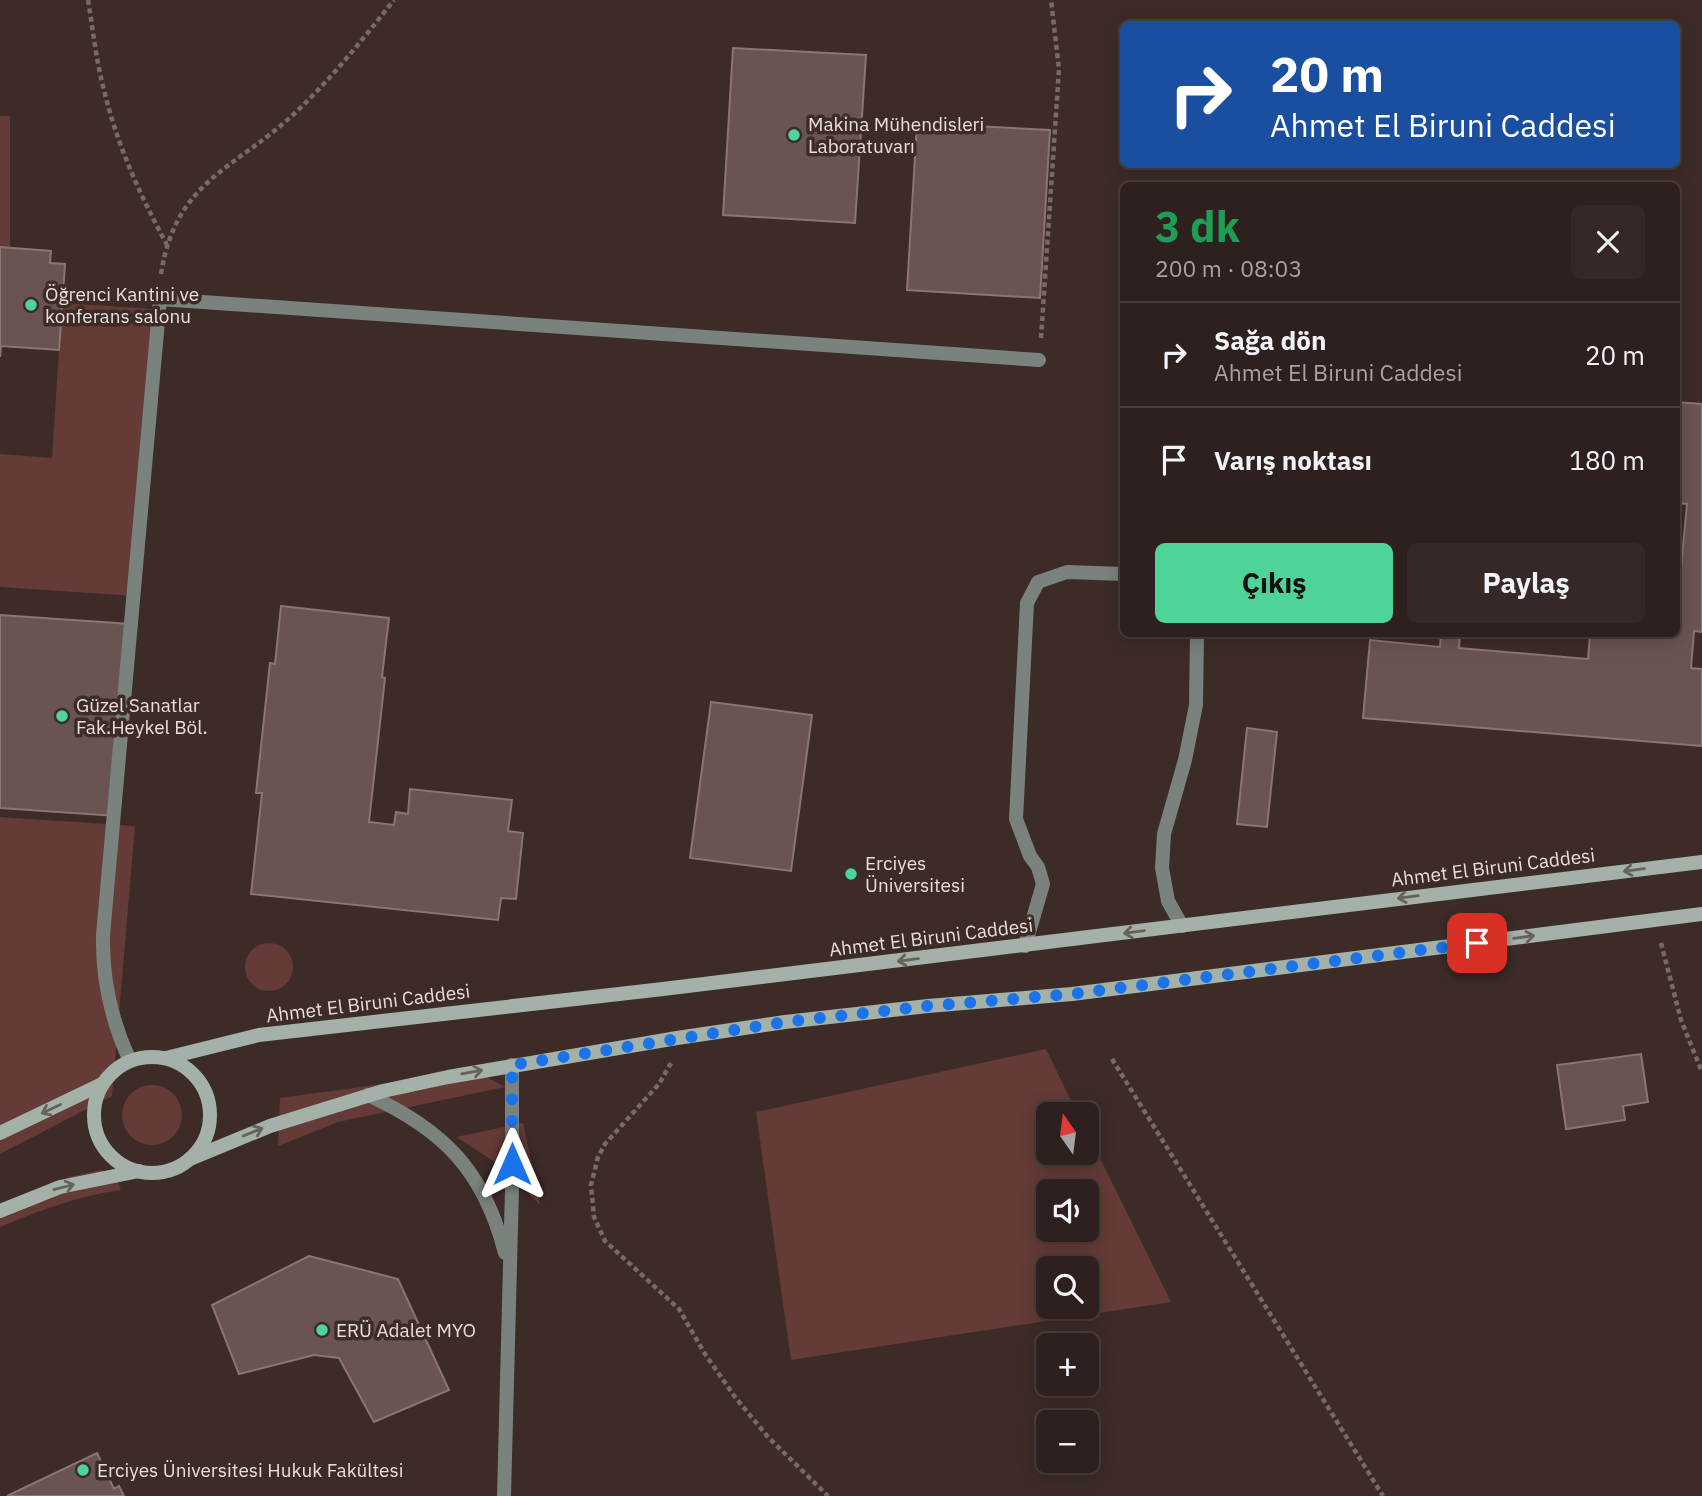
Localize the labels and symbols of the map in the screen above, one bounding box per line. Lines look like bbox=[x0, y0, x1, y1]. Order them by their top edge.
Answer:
place label: Makina Mühendisleri Laboratuvarı bbox=[808, 112, 984, 158]
marker: Makina Mühendisleri Laboratuvarı bbox=[786, 127, 802, 143]
place label: Öğrenci Kantini ve konferans salonu bbox=[45, 282, 199, 328]
marker: Öğrenci Kantini ve konferans salonu bbox=[23, 297, 39, 313]
place label: Güzel Sanatlar Fak.Heykel Böl. bbox=[76, 693, 208, 739]
marker: Güzel Sanatlar Fak.Heykel Böl. bbox=[54, 708, 70, 724]
street label: Ahmet El Biruni Caddesi bbox=[1390, 843, 1596, 891]
place label: Erciyes Üniversitesi bbox=[865, 851, 965, 897]
one-way arrow bbox=[1623, 863, 1646, 876]
marker: Erciyes Üniversitesi bbox=[843, 866, 859, 882]
one-way arrow bbox=[1397, 890, 1420, 903]
street label: Ahmet El Biruni Caddesi bbox=[828, 913, 1034, 961]
pin bbox=[1447, 913, 1507, 973]
one-way arrow bbox=[1123, 925, 1146, 938]
one-way arrow bbox=[1512, 930, 1535, 943]
one-way arrow bbox=[897, 953, 920, 966]
street label: Ahmet El Biruni Caddesi bbox=[265, 979, 471, 1027]
one-way arrow bbox=[460, 1065, 483, 1078]
one-way arrow bbox=[41, 1102, 62, 1116]
north arrow bbox=[1036, 1102, 1099, 1166]
one-way arrow bbox=[242, 1125, 264, 1138]
position arrow bbox=[475, 1127, 549, 1201]
one-way arrow bbox=[52, 1180, 75, 1193]
place label: ERÜ Adalet MYO bbox=[336, 1318, 476, 1342]
marker: ERÜ Adalet MYO bbox=[314, 1322, 330, 1338]
place label: Erciyes Üniversitesi Hukuk Fakültesi bbox=[97, 1458, 403, 1482]
marker: Erciyes Üniversitesi Hukuk Fakültesi bbox=[75, 1462, 91, 1478]

